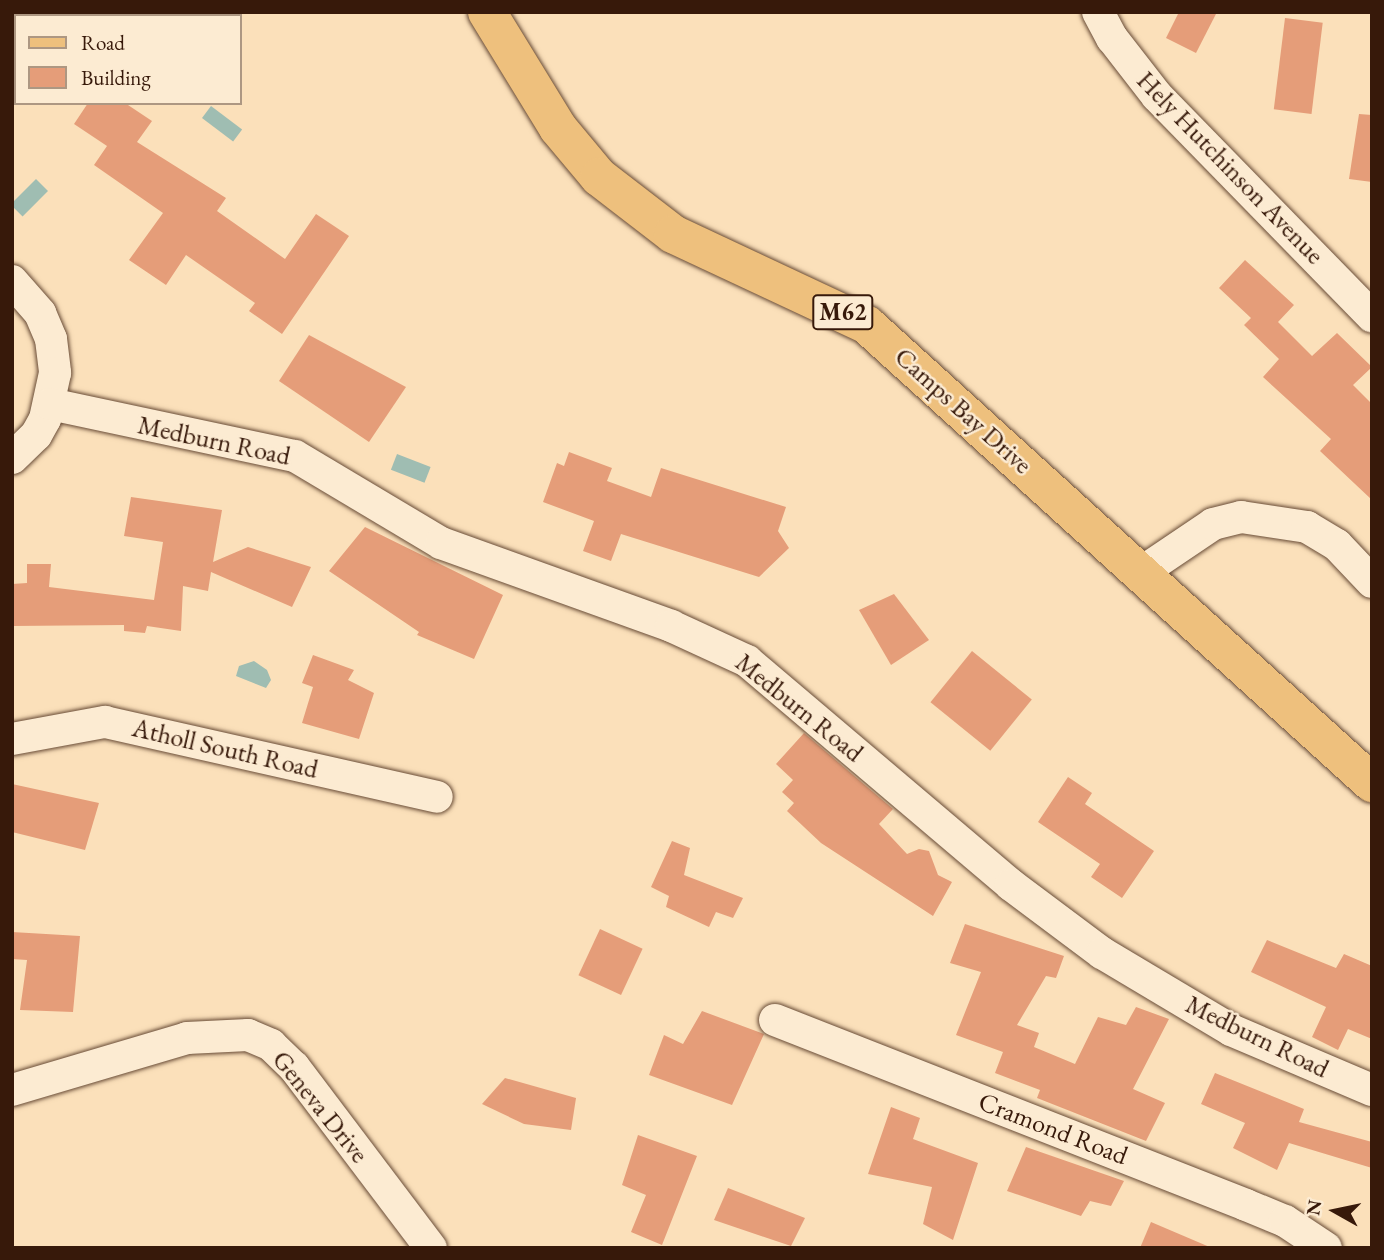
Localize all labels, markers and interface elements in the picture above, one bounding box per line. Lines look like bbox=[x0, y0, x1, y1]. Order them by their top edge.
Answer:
legend bbox=[14, 14, 242, 105]
text: Road bbox=[81, 29, 125, 56]
text: Building bbox=[81, 64, 151, 91]
street label: Hely Hutchinson Avenue bbox=[1130, 65, 1330, 271]
road number: M62 bbox=[812, 292, 874, 332]
street label: Camps Bay Drive bbox=[888, 341, 1038, 481]
street label: Medburn Road bbox=[135, 410, 293, 472]
street label: Medburn Road bbox=[729, 647, 869, 769]
street label: Atholl South Road bbox=[129, 712, 321, 786]
street label: Medburn Road bbox=[1180, 989, 1334, 1085]
street label: Geneva Drive bbox=[265, 1045, 375, 1169]
street label: Cramond Road bbox=[974, 1086, 1132, 1172]
north arrow bbox=[1300, 1176, 1370, 1246]
text: N bbox=[1300, 1198, 1327, 1217]

